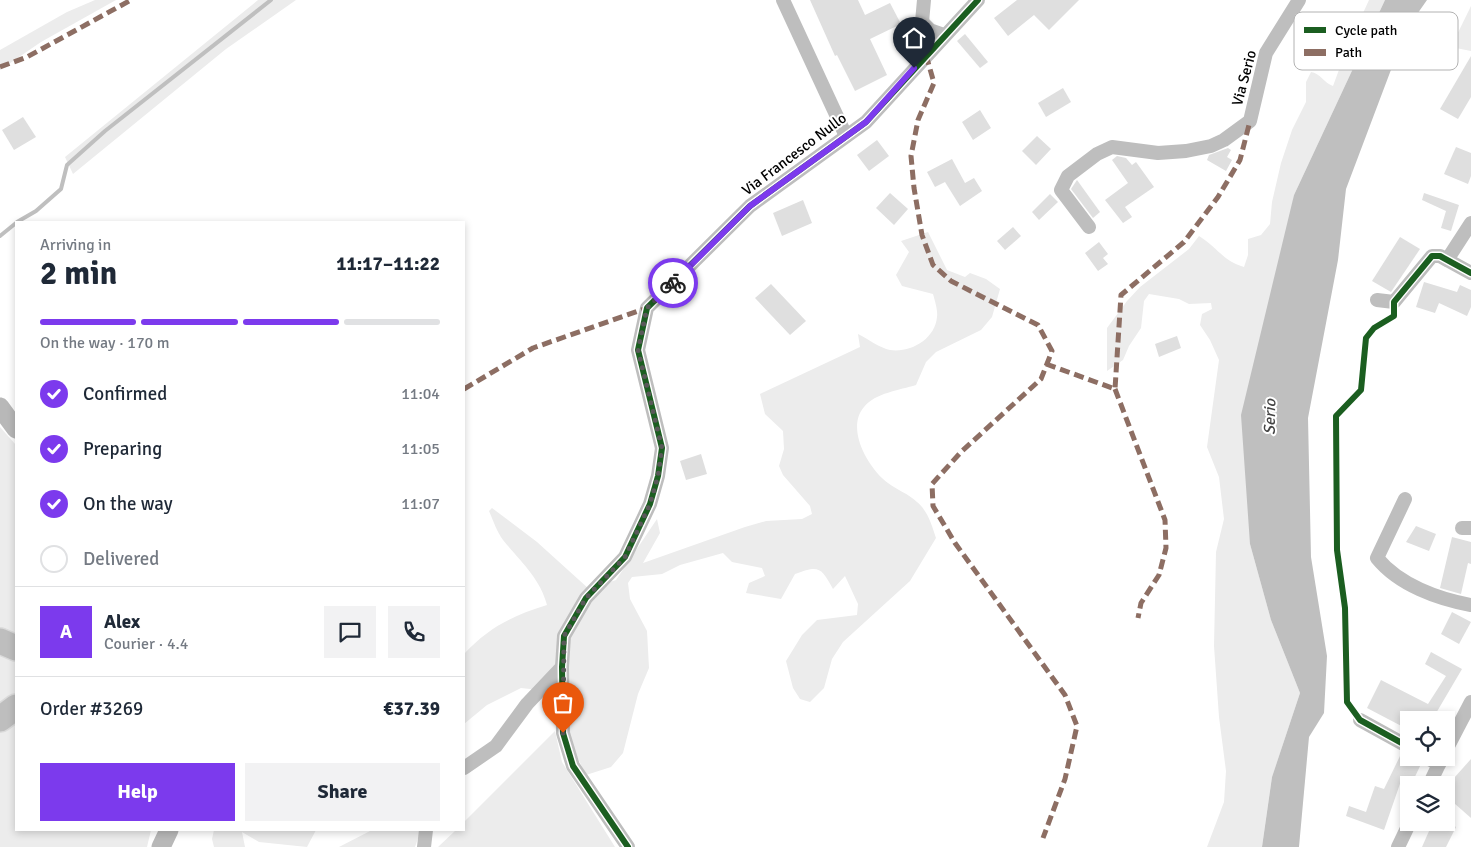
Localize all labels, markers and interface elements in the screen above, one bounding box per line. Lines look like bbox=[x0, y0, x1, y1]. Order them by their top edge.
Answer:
legend bbox=[1294, 12, 1458, 70]
pin bbox=[893, 17, 935, 68]
text: Cycle path bbox=[1335, 22, 1397, 39]
icon: home bbox=[900, 24, 928, 52]
text: Path bbox=[1335, 44, 1362, 61]
street label: Via Serio bbox=[1228, 48, 1260, 108]
street label: Via Francesco Nullo bbox=[738, 109, 850, 199]
text: Arriving in bbox=[40, 235, 111, 255]
text: 11:17–11:22 bbox=[336, 252, 440, 276]
text: 2 min bbox=[40, 254, 117, 293]
courier bbox=[648, 258, 698, 308]
icon: bike bbox=[659, 269, 687, 297]
text: On the way · 170 m bbox=[40, 333, 170, 353]
icon: check bbox=[40, 380, 68, 408]
text: Confirmed bbox=[83, 382, 167, 406]
text: 11:04 bbox=[401, 384, 440, 404]
water label: Serio bbox=[1260, 398, 1280, 435]
icon: check bbox=[40, 435, 68, 463]
text: Preparing bbox=[83, 437, 162, 461]
text: 11:05 bbox=[401, 439, 440, 459]
icon: check bbox=[40, 490, 68, 518]
text: On the way bbox=[83, 492, 173, 516]
text: 11:07 bbox=[401, 494, 440, 514]
text: Delivered bbox=[83, 547, 159, 571]
button: chat bbox=[324, 606, 376, 658]
button: phone bbox=[388, 606, 440, 658]
text: Alex bbox=[104, 610, 140, 634]
text: A bbox=[60, 620, 72, 644]
text: Courier · 4.4 bbox=[104, 634, 188, 654]
pin bbox=[542, 682, 584, 733]
icon: bag bbox=[549, 689, 577, 717]
text: Order #3269 bbox=[40, 697, 143, 721]
text: €37.39 bbox=[383, 697, 440, 721]
map controls bbox=[1400, 711, 1455, 831]
button: locate bbox=[1400, 711, 1455, 766]
button: Help bbox=[40, 763, 235, 821]
button: Share bbox=[245, 763, 440, 821]
button: layers bbox=[1400, 776, 1455, 831]

